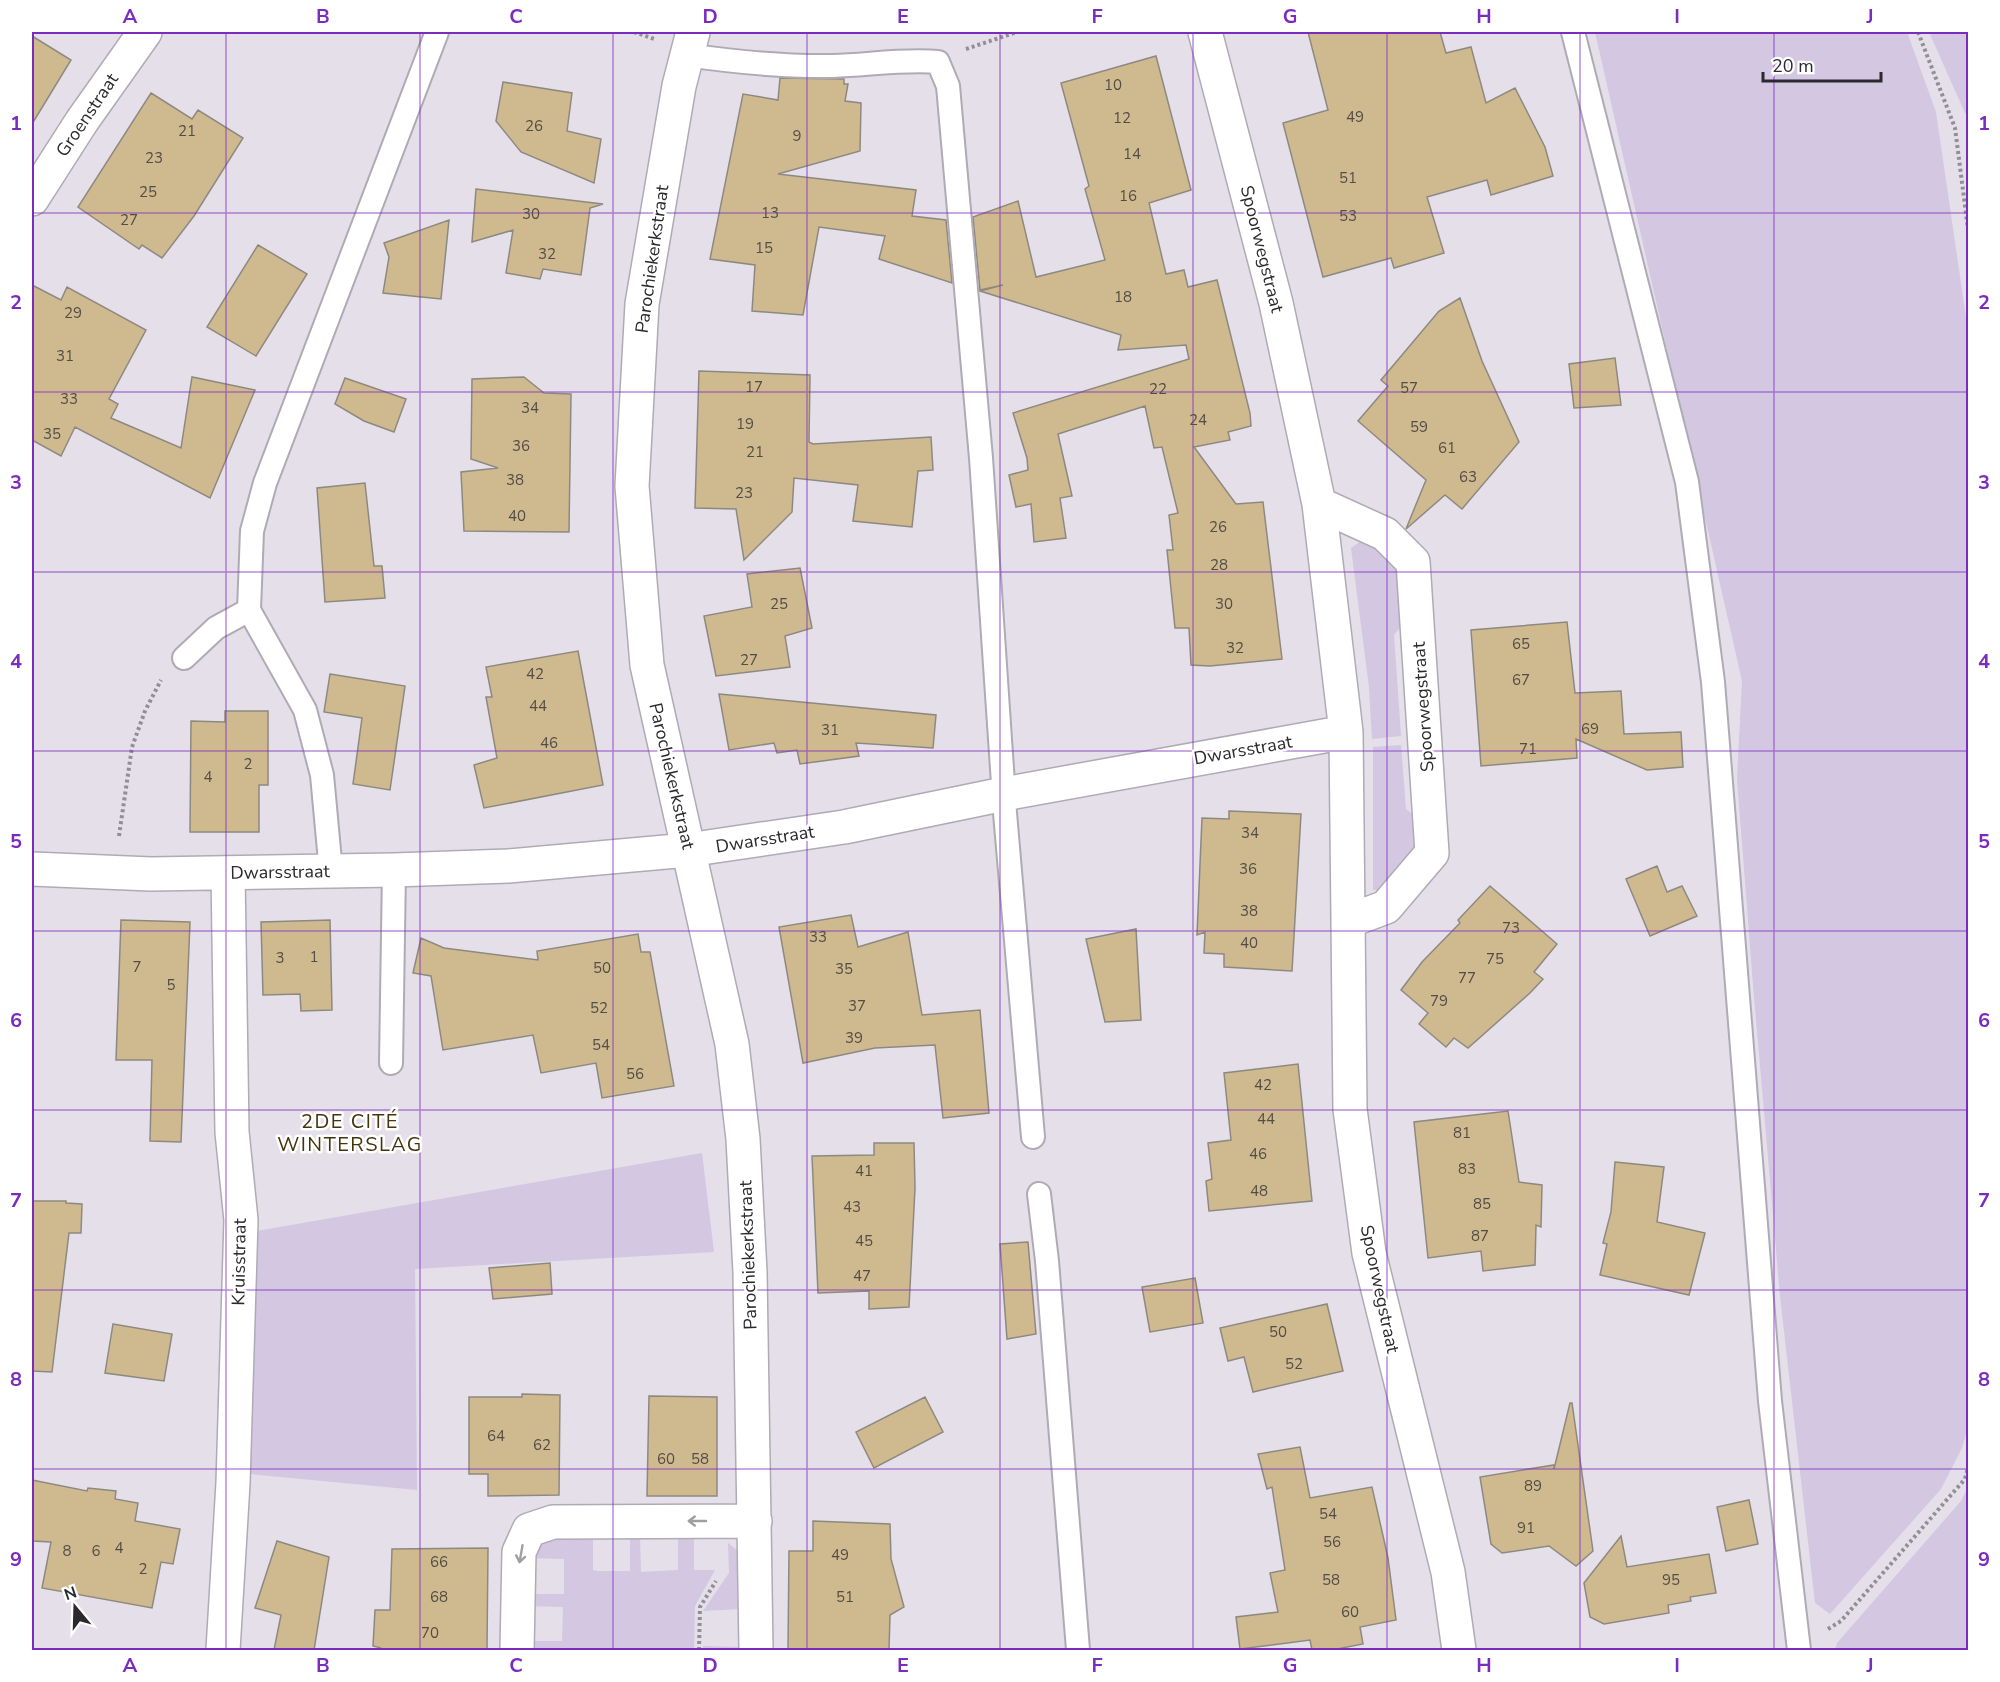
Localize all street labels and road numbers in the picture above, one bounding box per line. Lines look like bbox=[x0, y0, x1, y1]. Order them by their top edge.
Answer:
street label: Groenstraat bbox=[50, 68, 124, 161]
street label: Parochiekerkstraat bbox=[630, 183, 674, 335]
street label: Spoorwegstraat bbox=[1235, 183, 1290, 316]
street label: Spoorwegstraat bbox=[1406, 640, 1440, 773]
street label: Parochiekerkstraat bbox=[644, 701, 701, 852]
street label: Dwarsstraat bbox=[1192, 729, 1295, 770]
street label: Dwarsstraat bbox=[714, 819, 817, 859]
street label: Dwarsstraat bbox=[230, 859, 331, 885]
street label: Parochiekerkstraat bbox=[733, 1179, 763, 1330]
street label: Kruisstraat bbox=[226, 1217, 252, 1306]
street label: Spoorwegstraat bbox=[1355, 1223, 1405, 1356]

